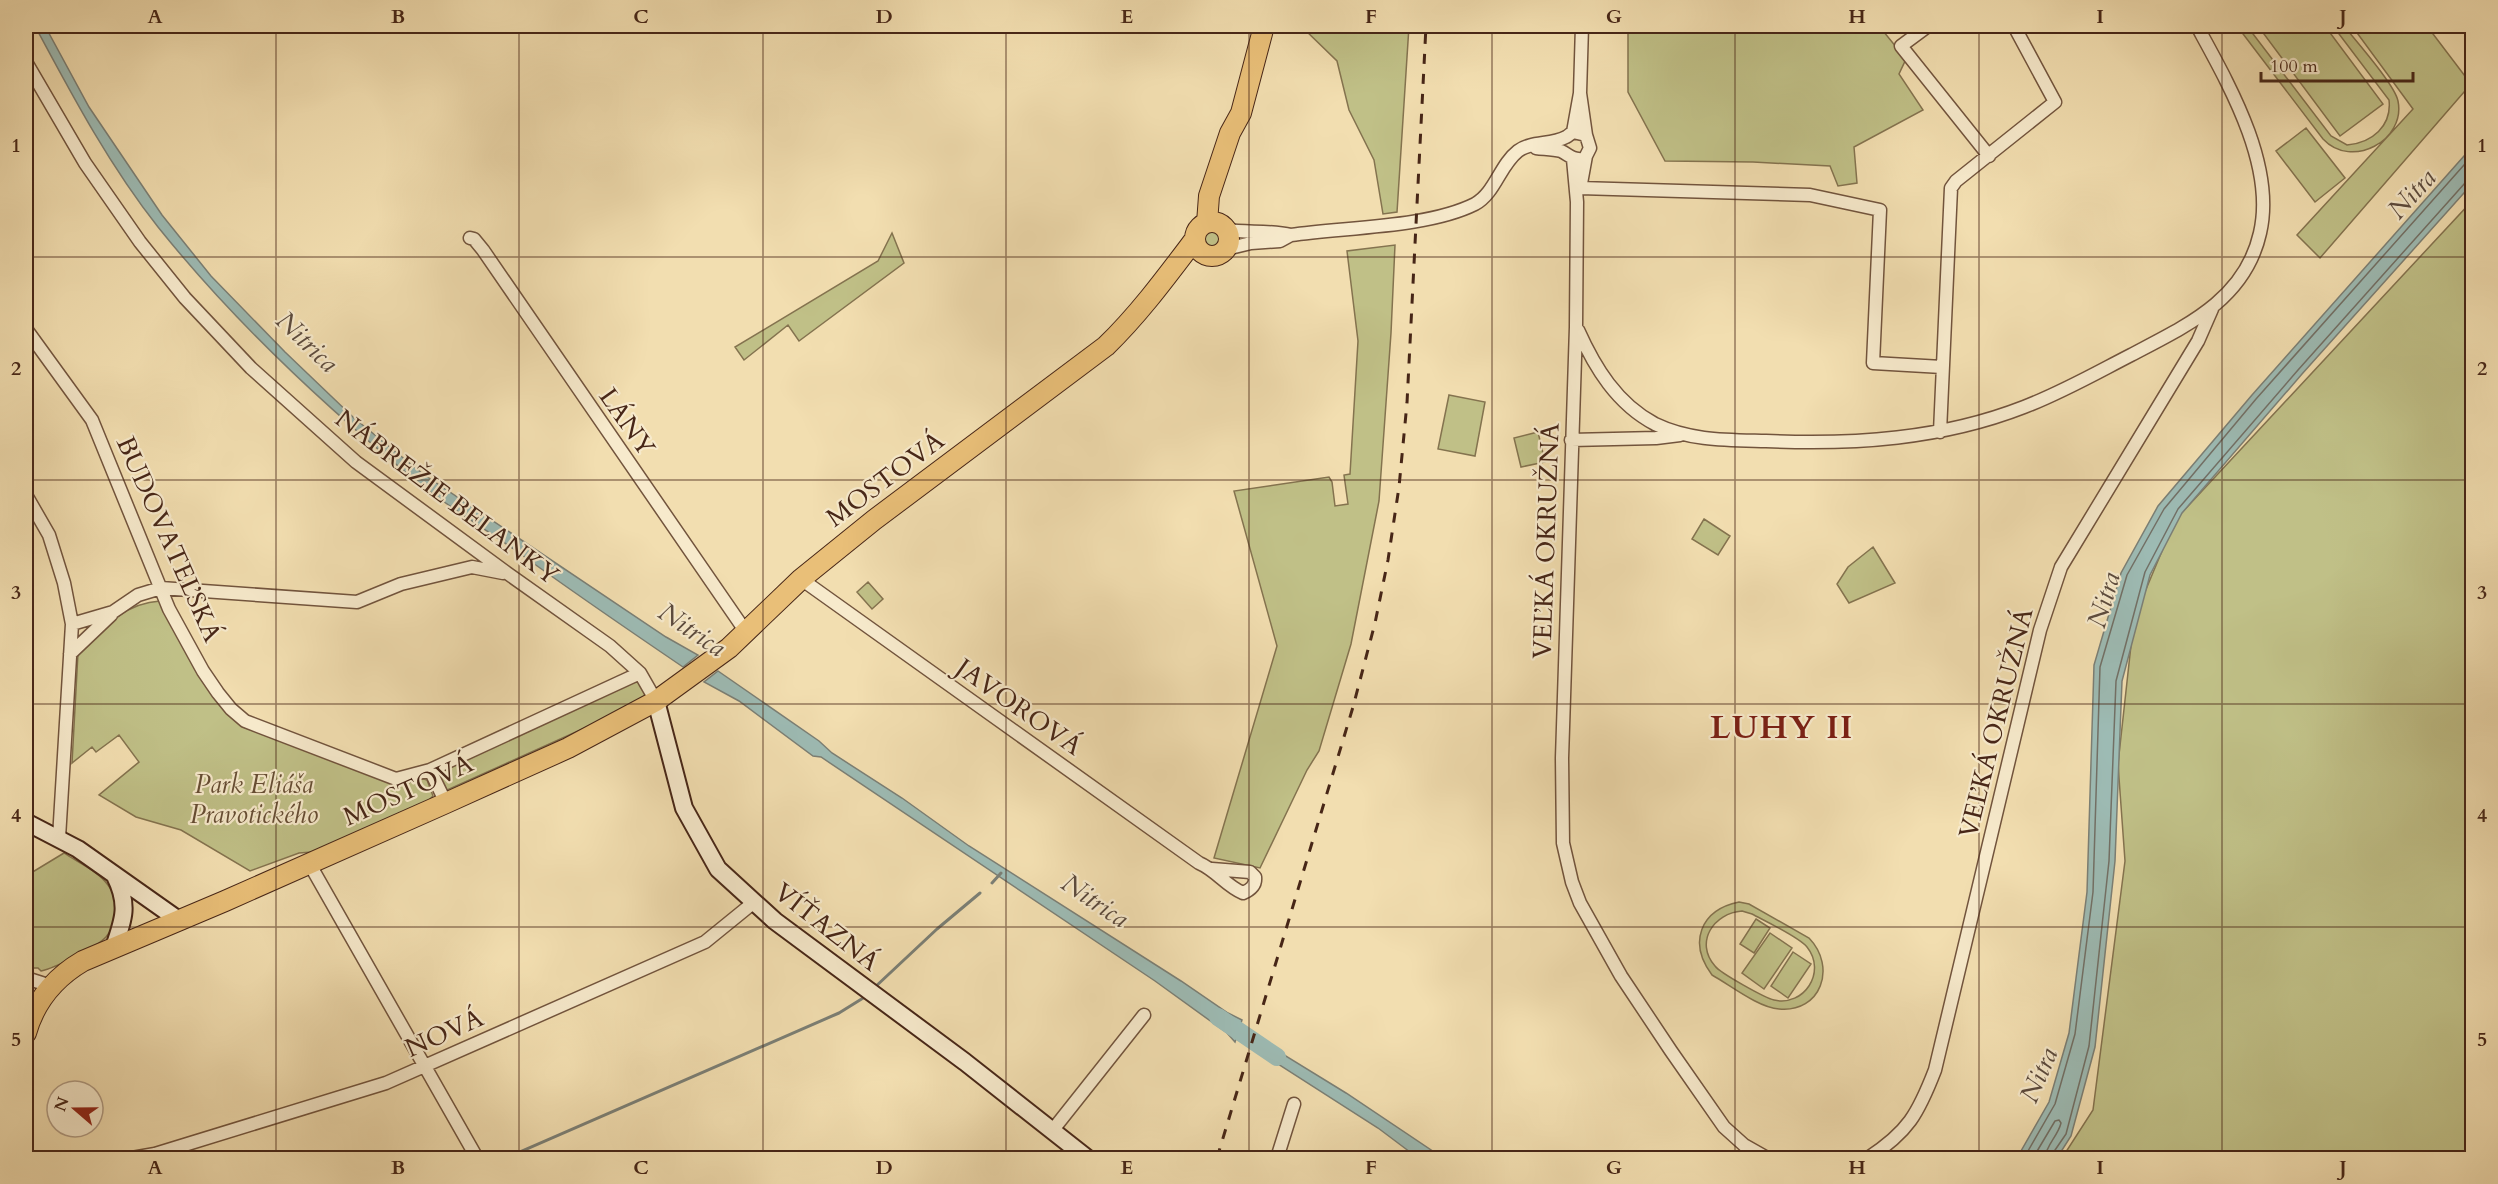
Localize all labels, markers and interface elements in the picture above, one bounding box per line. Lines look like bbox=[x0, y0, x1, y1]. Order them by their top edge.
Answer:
text: A bbox=[147, 3, 163, 30]
text: B bbox=[391, 3, 405, 30]
text: C bbox=[633, 3, 649, 30]
text: D bbox=[875, 3, 893, 30]
text: E bbox=[1121, 3, 1133, 30]
text: F bbox=[1365, 3, 1377, 30]
text: G bbox=[1606, 3, 1622, 30]
text: H bbox=[1848, 3, 1866, 30]
text: I bbox=[2096, 3, 2104, 30]
text: J bbox=[2336, 3, 2347, 30]
scale bar bbox=[2261, 45, 2412, 83]
text: 100 m bbox=[2270, 54, 2318, 79]
text: 1 bbox=[11, 132, 21, 159]
text: 1 bbox=[2477, 132, 2487, 159]
water label: Nitra bbox=[2379, 161, 2445, 227]
water label: Nitrica bbox=[268, 303, 346, 381]
text: 2 bbox=[11, 355, 21, 382]
text: 2 bbox=[2477, 355, 2487, 382]
street label: LÁNY bbox=[591, 381, 663, 464]
street label: NÁBREŽIE BELANKY bbox=[328, 401, 567, 593]
street label: VEĽKÁ OKRUŽNÁ bbox=[1524, 422, 1568, 660]
street label: MOSTOVÁ bbox=[819, 423, 951, 535]
street label: BUDOVATEĽSKÁ bbox=[108, 431, 230, 648]
water label: Nitra bbox=[2078, 568, 2130, 632]
text: 3 bbox=[11, 579, 21, 606]
text: 3 bbox=[2477, 579, 2487, 606]
water label: Nitrica bbox=[651, 594, 733, 666]
street label: VEĽKÁ OKRUŽNÁ bbox=[1950, 604, 2042, 842]
street label: JAVOROVÁ bbox=[945, 648, 1090, 764]
district label: LUHY II bbox=[1710, 706, 1854, 750]
street label: MOSTOVÁ bbox=[337, 746, 479, 834]
park label: Park Eliáša Pravotického bbox=[190, 767, 318, 832]
text: 4 bbox=[11, 802, 21, 829]
text: 4 bbox=[2477, 802, 2487, 829]
water label: Nitrica bbox=[1054, 865, 1136, 937]
street label: VÍŤAZNÁ bbox=[767, 875, 887, 980]
street label: NOVÁ bbox=[399, 1000, 489, 1066]
text: 5 bbox=[11, 1026, 21, 1053]
text: 5 bbox=[2477, 1026, 2487, 1053]
water label: Nitra bbox=[2011, 1042, 2067, 1108]
north arrow bbox=[45, 1079, 105, 1139]
text: N bbox=[49, 1094, 75, 1115]
text: A bbox=[147, 1154, 163, 1181]
text: B bbox=[391, 1154, 405, 1181]
text: C bbox=[633, 1154, 649, 1181]
text: D bbox=[875, 1154, 893, 1181]
text: E bbox=[1121, 1154, 1133, 1181]
text: F bbox=[1365, 1154, 1377, 1181]
text: G bbox=[1606, 1154, 1622, 1181]
text: H bbox=[1848, 1154, 1866, 1181]
text: I bbox=[2096, 1154, 2104, 1181]
text: J bbox=[2336, 1154, 2347, 1181]

